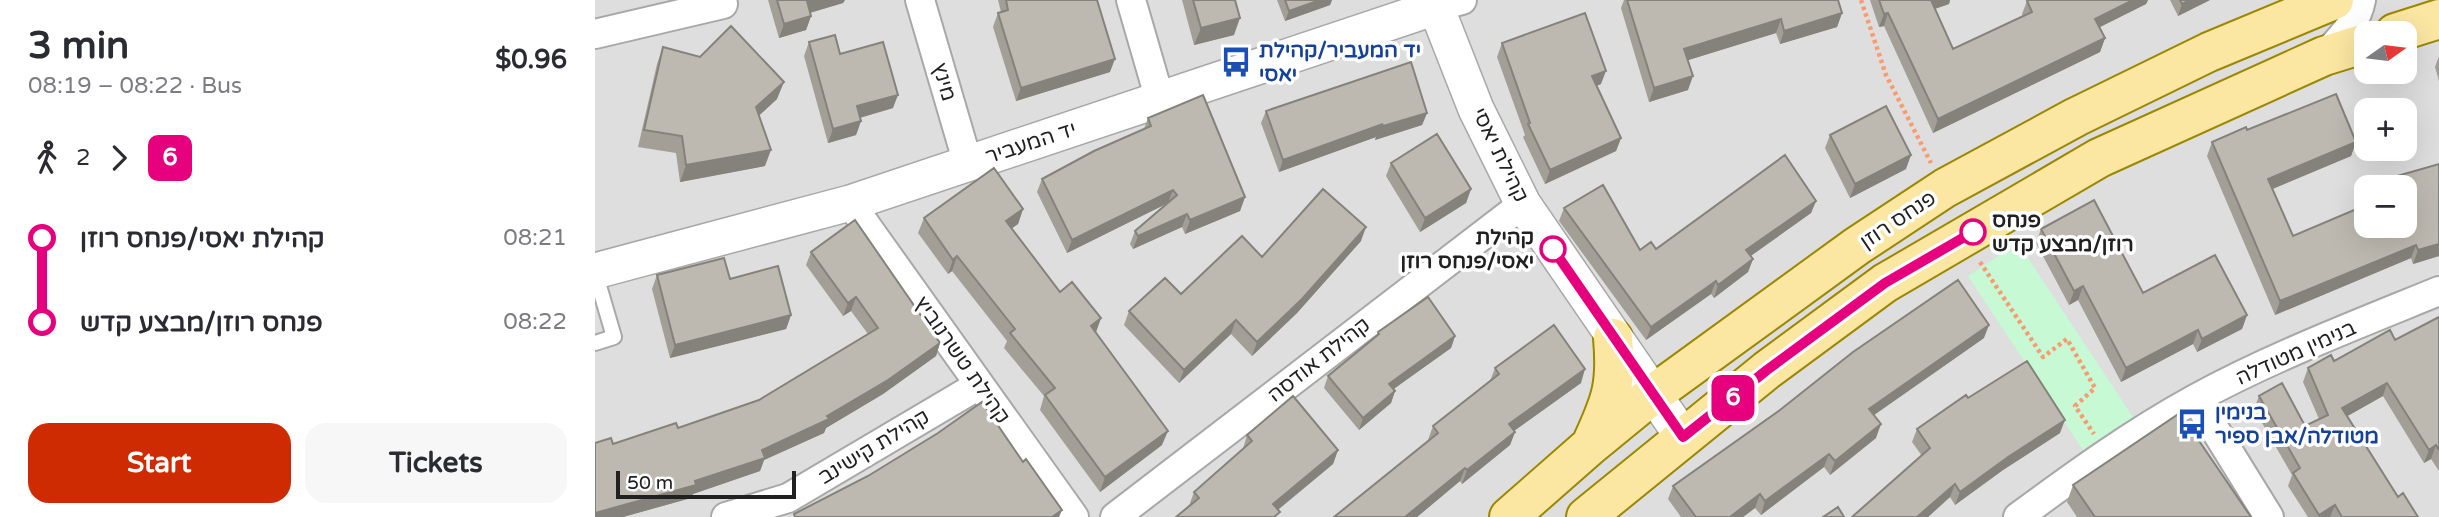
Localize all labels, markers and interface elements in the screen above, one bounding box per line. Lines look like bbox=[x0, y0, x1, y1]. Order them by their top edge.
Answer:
north arrow bbox=[2354, 21, 2417, 84]
map controls bbox=[2354, 21, 2417, 238]
text: 3 min bbox=[28, 23, 129, 69]
place label: יד המעביר/קהילת יאסי bbox=[1259, 38, 1421, 87]
text: $0.96 bbox=[495, 44, 567, 75]
bus stop icon: יד המעביר/קהילת יאסי bbox=[1219, 45, 1253, 79]
street label: מינץ bbox=[927, 60, 961, 104]
text: 08:19 – 08:22 · Bus bbox=[28, 72, 242, 100]
button: + bbox=[2354, 98, 2417, 161]
street label: קהילת יאסי bbox=[1466, 104, 1534, 206]
street label: יד המעביר bbox=[982, 117, 1080, 169]
icon: walk bbox=[28, 139, 66, 177]
icon: forward bbox=[100, 139, 138, 177]
text: 6 bbox=[162, 143, 178, 172]
text: 2 bbox=[76, 144, 90, 172]
button: − bbox=[2354, 175, 2417, 238]
street label: פנחס רוזן bbox=[1855, 186, 1941, 254]
place label: פנחס רוזן/מבצע קדש bbox=[1992, 208, 2134, 257]
marker: פנחס רוזן/מבצע קדש bbox=[1960, 219, 1986, 245]
text: קהילת יאסי/פנחס רוזן bbox=[80, 223, 325, 254]
text: 08:21 bbox=[503, 224, 567, 252]
place label: קהילת יאסי/פנחס רוזן bbox=[1400, 225, 1534, 274]
marker: קהילת יאסי/פנחס רוזן bbox=[1540, 236, 1566, 262]
street label: קהילת טשרנוביץ bbox=[909, 292, 1015, 428]
text: פנחס רוזן/מבצע קדש bbox=[80, 307, 323, 338]
text: 08:22 bbox=[503, 308, 567, 336]
street label: קהילת אודסה bbox=[1263, 312, 1375, 408]
street label: בנימין מטודלה bbox=[2232, 315, 2360, 391]
line badge: 6 bbox=[1710, 375, 1756, 421]
text: 6 bbox=[1725, 383, 1741, 412]
place label: בנימין מטודלה/אבן ספיר bbox=[2215, 400, 2379, 449]
street label: קהילת קישינב bbox=[814, 404, 934, 490]
bus stop icon: בנימין מטודלה/אבן ספיר bbox=[2175, 407, 2209, 441]
button: Start bbox=[28, 423, 291, 503]
button: Tickets bbox=[305, 423, 567, 503]
scale bar bbox=[616, 468, 796, 500]
text: 50 m bbox=[627, 472, 673, 494]

